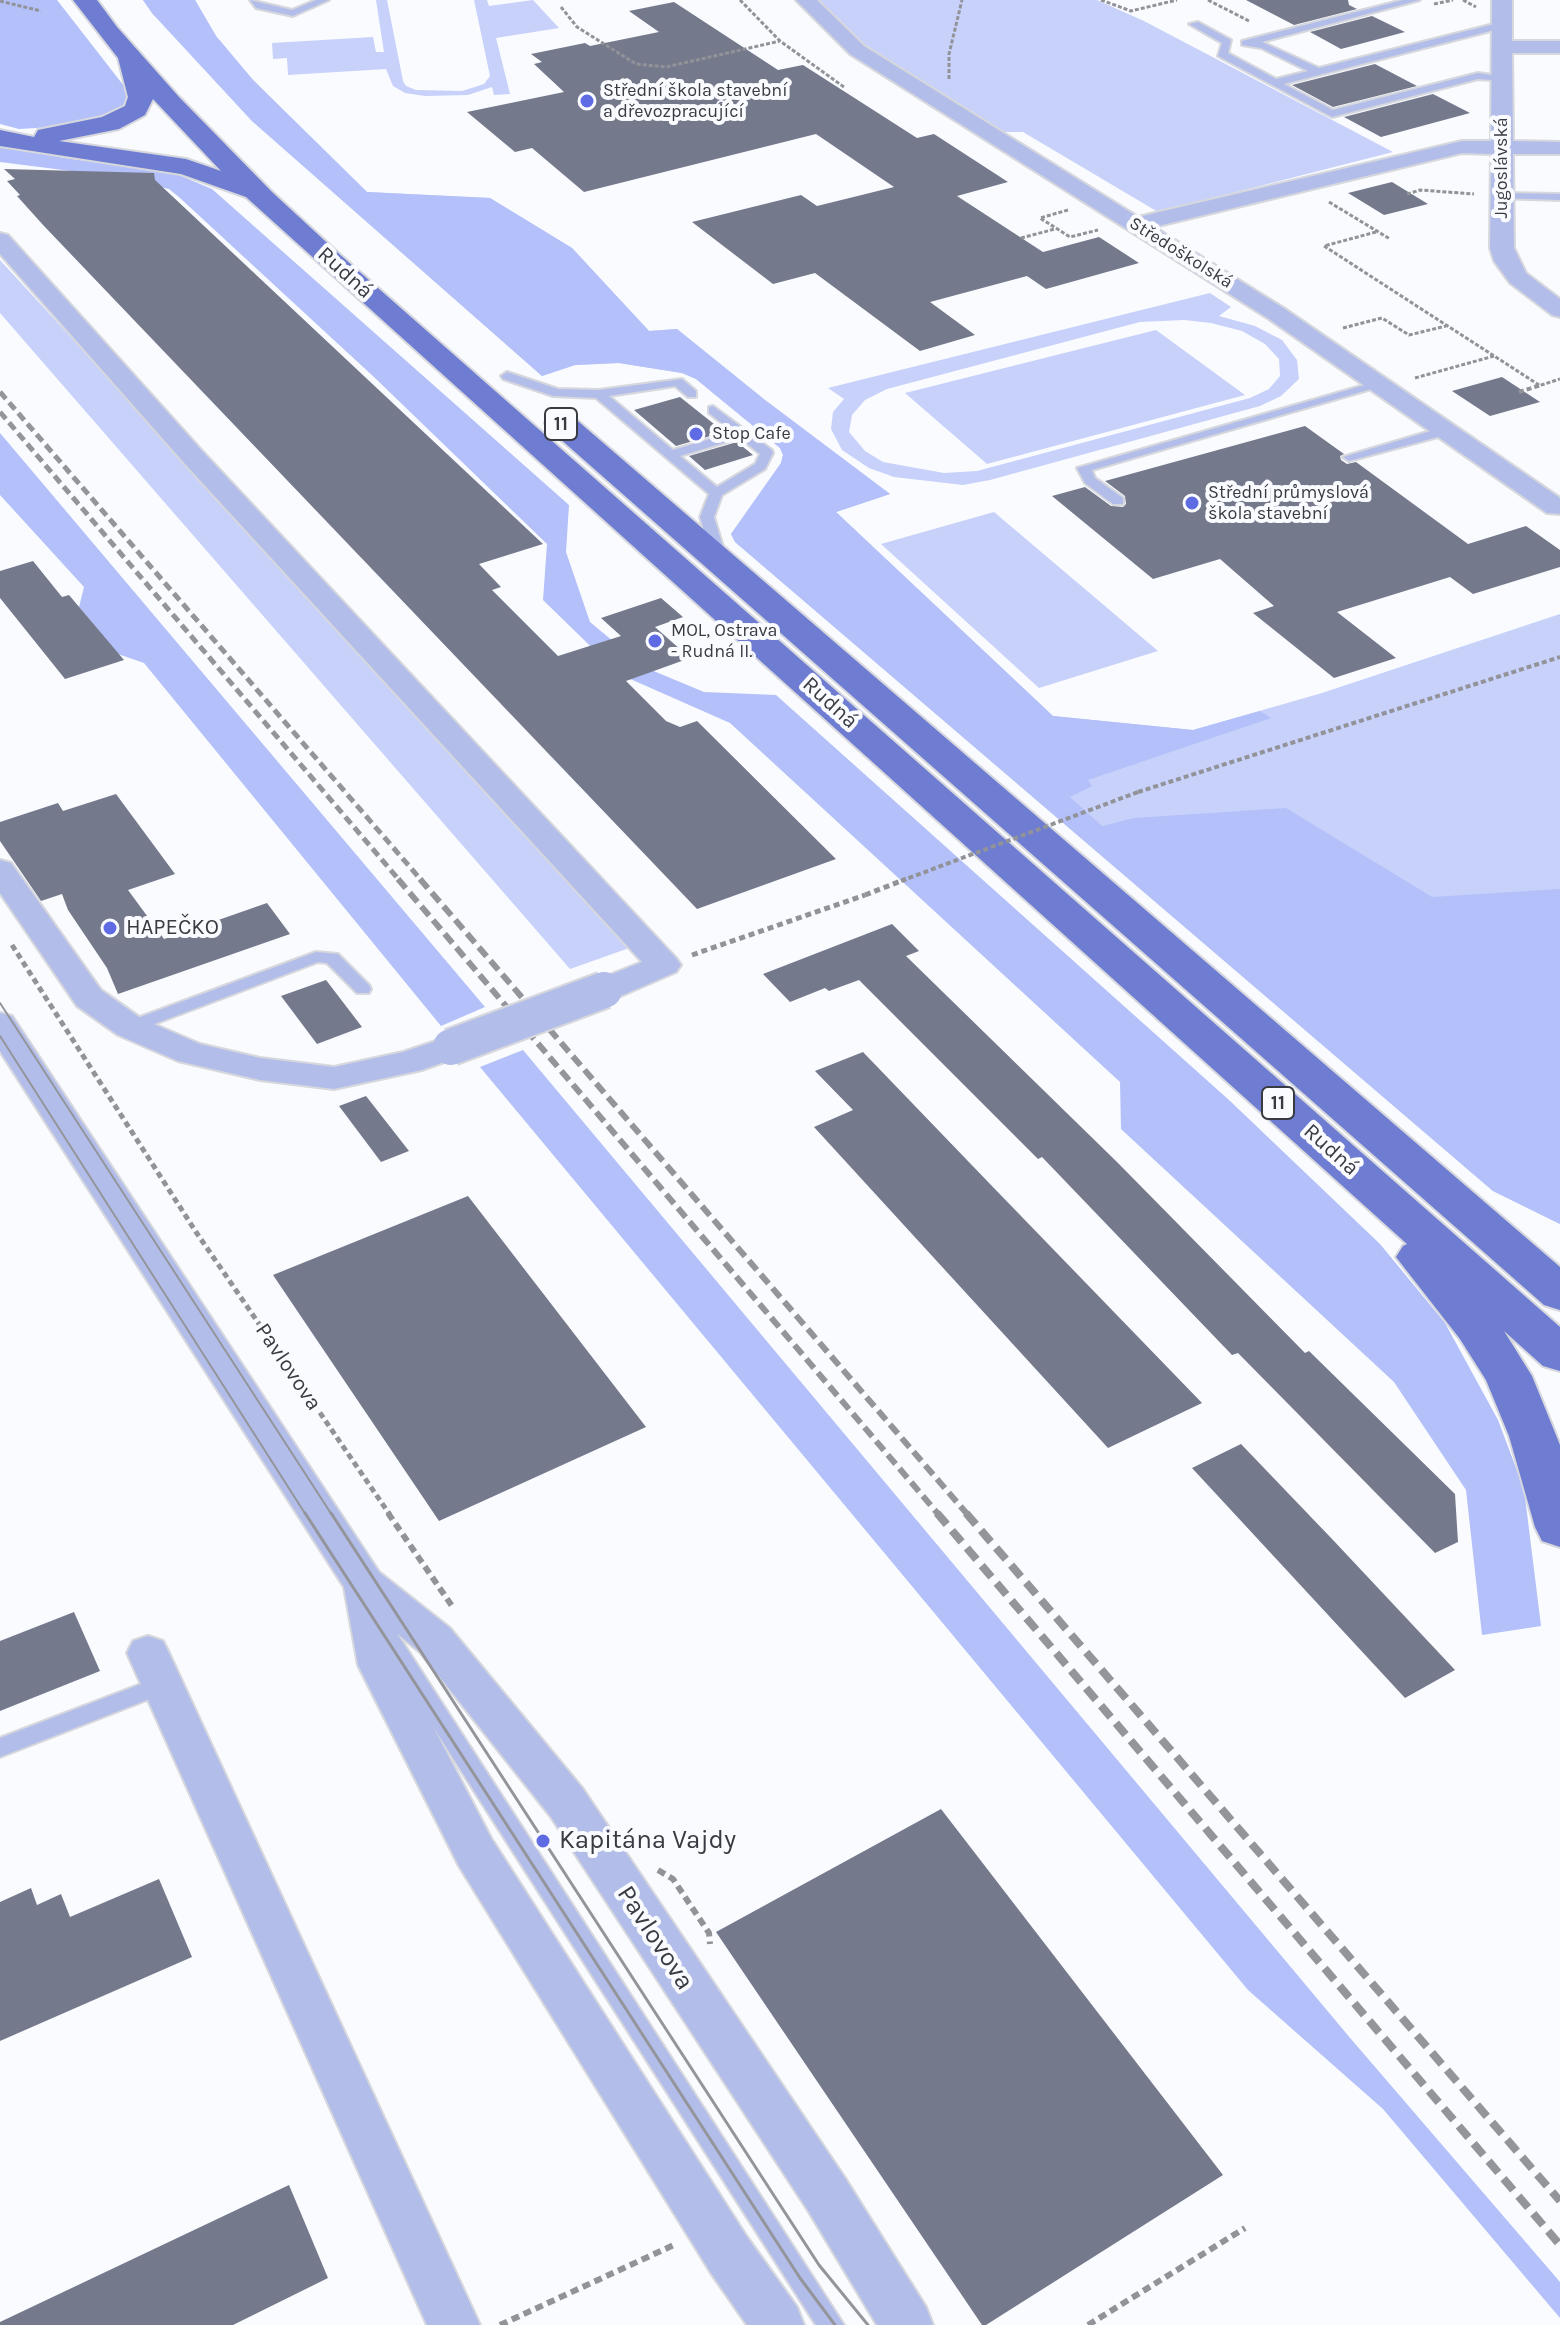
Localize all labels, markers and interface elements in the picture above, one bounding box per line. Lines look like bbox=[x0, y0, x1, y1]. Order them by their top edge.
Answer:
place label: Střední škola stavební a dřevozpracující bbox=[603, 80, 788, 122]
marker: Střední škola stavební a dřevozpracující bbox=[578, 92, 596, 110]
street label: Jugoslávská bbox=[1491, 117, 1513, 219]
street label: Středoškolská bbox=[1125, 213, 1237, 293]
street label: Rudná bbox=[312, 241, 378, 305]
road number: 11 bbox=[545, 408, 577, 440]
place label: Stop Cafe bbox=[712, 423, 791, 445]
marker: Stop Cafe bbox=[687, 425, 705, 443]
place label: Střední průmyslová škola stavební bbox=[1208, 482, 1369, 524]
marker: Střední průmyslová škola stavební bbox=[1183, 494, 1201, 512]
place label: MOL, Ostrava - Rudná II. bbox=[671, 620, 778, 662]
marker: MOL, Ostrava - Rudná II. bbox=[646, 632, 664, 650]
street label: Rudná bbox=[797, 671, 863, 735]
place label: HAPEČKO bbox=[126, 915, 219, 941]
marker: HAPEČKO bbox=[101, 919, 119, 937]
road number: 11 bbox=[1262, 1087, 1294, 1119]
street label: Rudná bbox=[1298, 1118, 1364, 1182]
street label: Pavlovova bbox=[249, 1318, 327, 1416]
place label: Kapitána Vajdy bbox=[559, 1825, 736, 1857]
marker: Kapitána Vajdy bbox=[534, 1832, 552, 1850]
street label: Pavlovova bbox=[610, 1880, 700, 1996]

